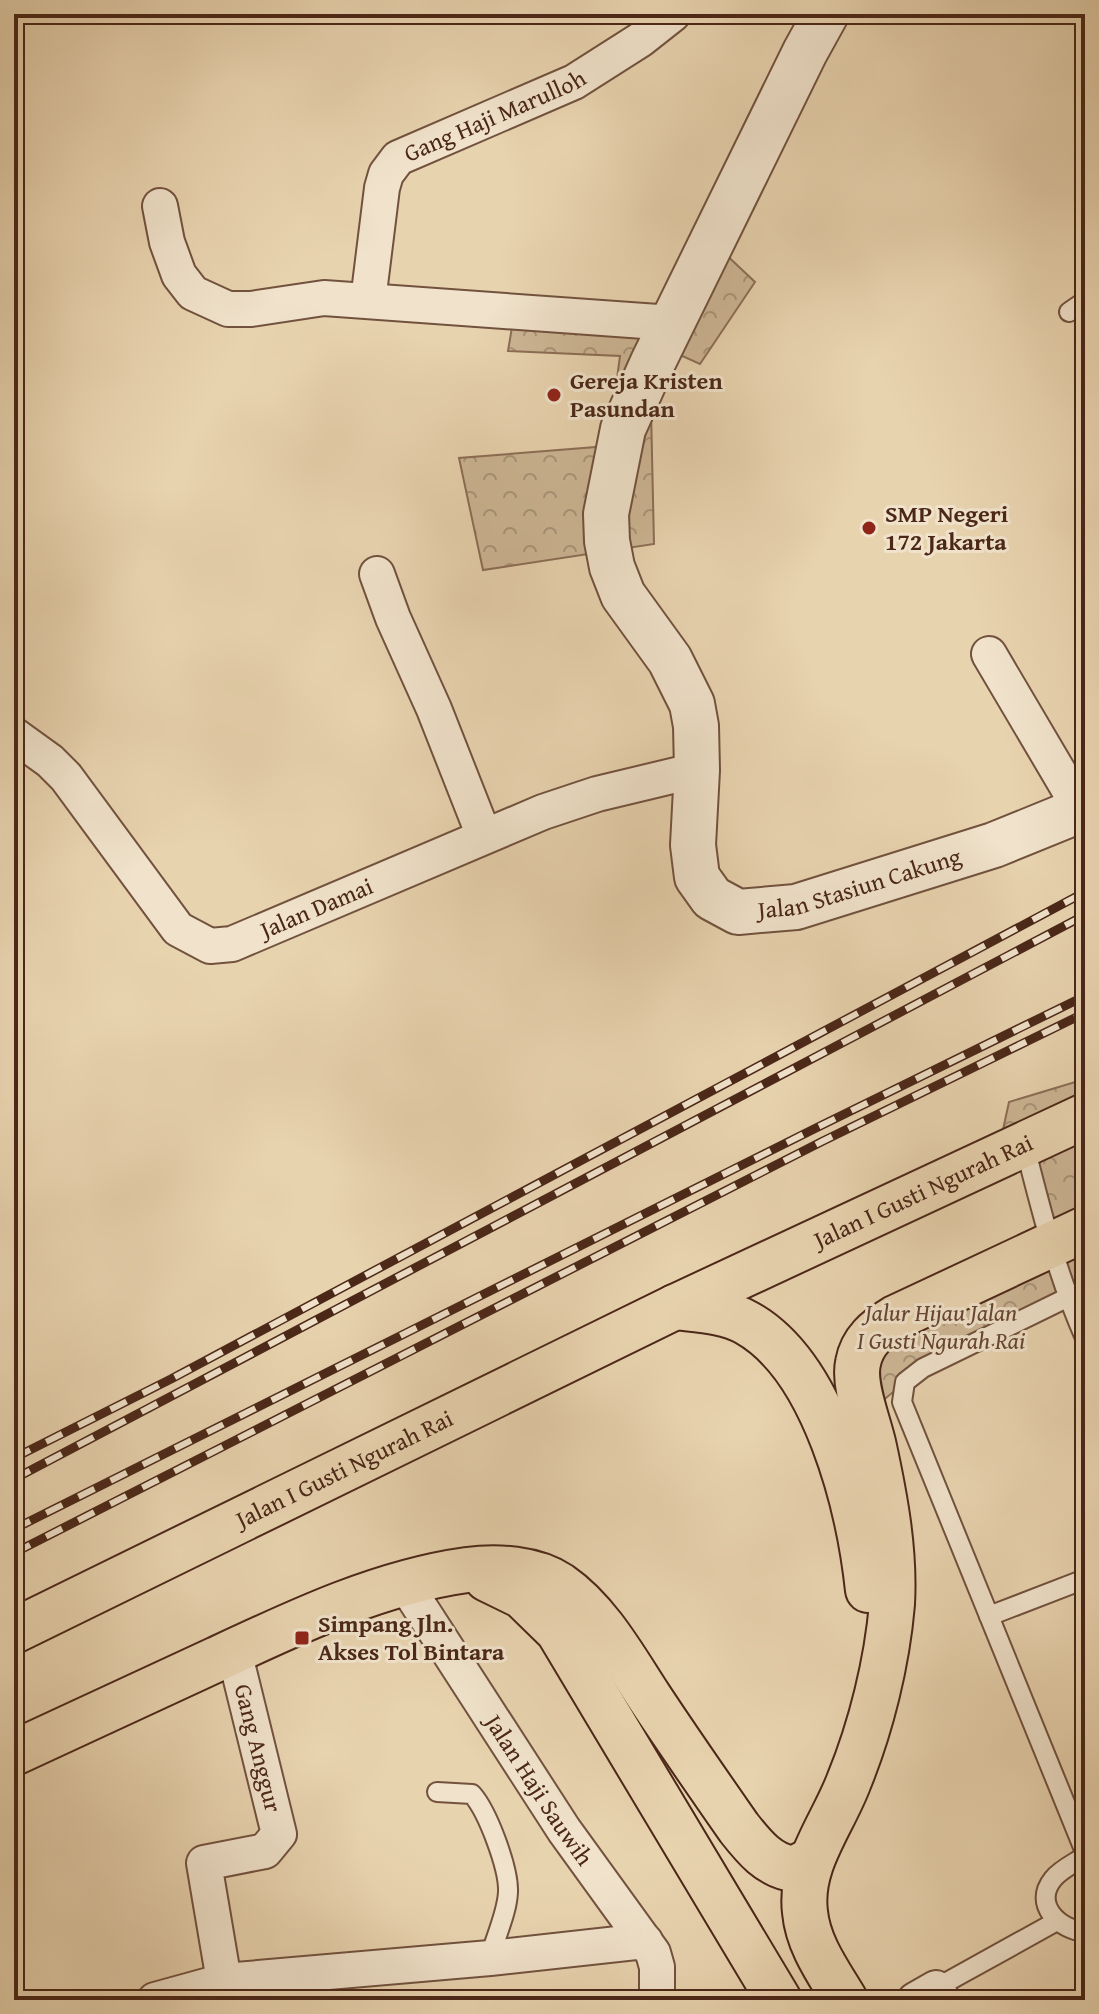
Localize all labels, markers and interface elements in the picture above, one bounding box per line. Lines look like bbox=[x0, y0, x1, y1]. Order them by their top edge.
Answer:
street label: Gang Haji Marulloh bbox=[398, 60, 593, 170]
place label: Gereja Kristen Pasundan bbox=[570, 363, 723, 426]
marker: Gereja Kristen Pasundan bbox=[545, 386, 563, 404]
place label: SMP Negeri 172 Jakarta bbox=[885, 496, 1008, 559]
marker: SMP Negeri 172 Jakarta bbox=[860, 519, 878, 537]
street label: Jalan Stasiun Cakung bbox=[753, 838, 965, 927]
street label: Jalan Damai bbox=[252, 868, 378, 948]
street label: Jalan I Gusti Ngurah Rai bbox=[805, 1125, 1039, 1258]
park label: Jalur Hijau Jalan I Gusti Ngurah Rai bbox=[857, 1295, 1025, 1358]
street label: Jalan I Gusti Ngurah Rai bbox=[227, 1400, 459, 1538]
place label: Simpang Jln. Akses Tol Bintara bbox=[318, 1606, 505, 1669]
marker: Simpang Jln. Akses Tol Bintara bbox=[293, 1629, 311, 1647]
street label: Gang Anggur bbox=[226, 1680, 291, 1816]
street label: Jalan Haji Sauwih bbox=[475, 1705, 603, 1873]

